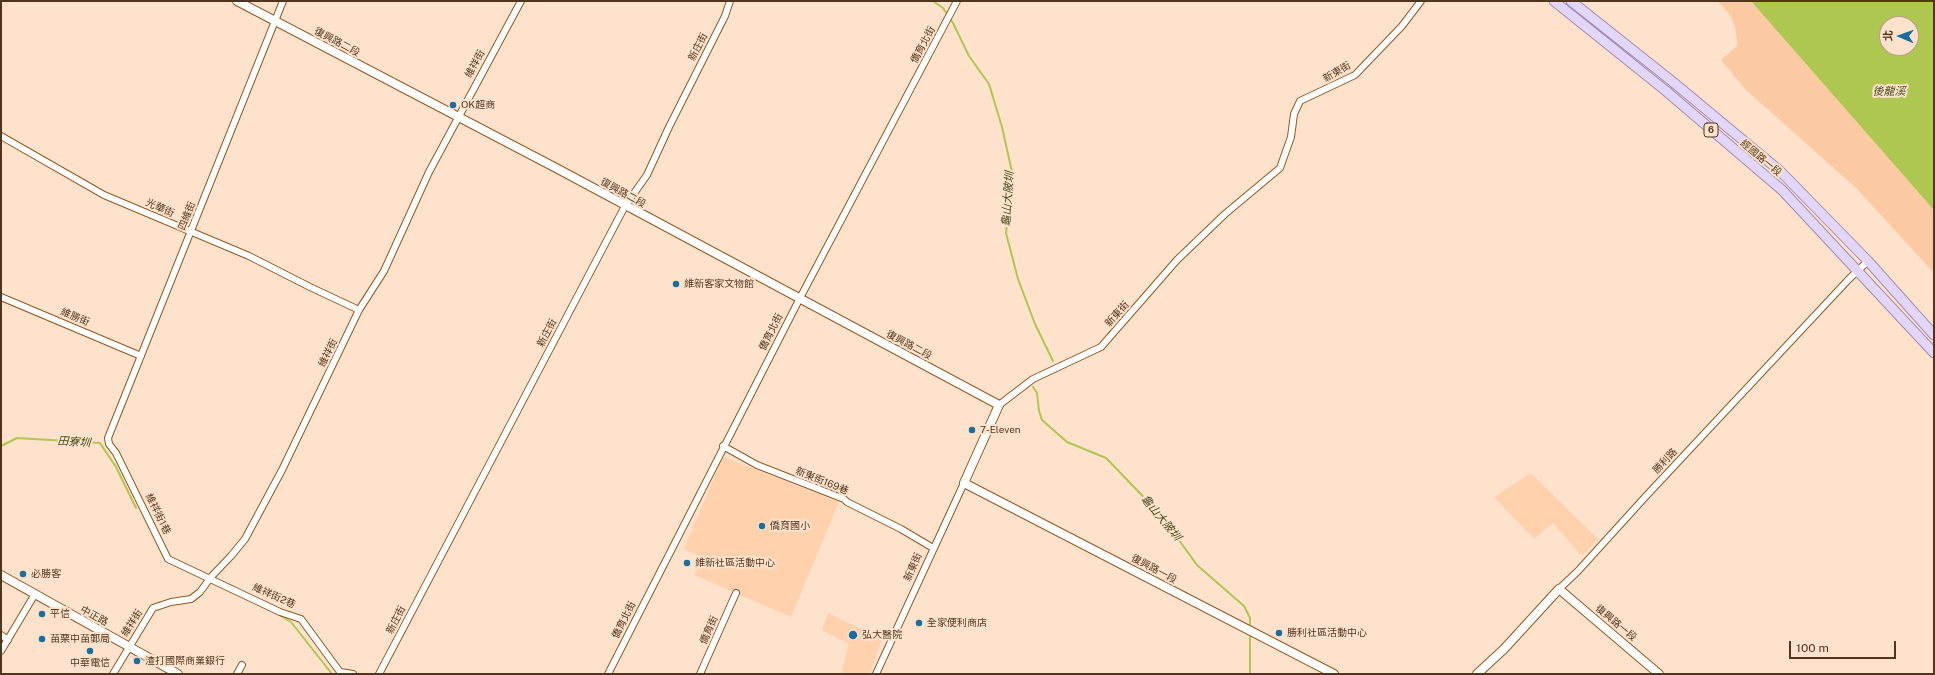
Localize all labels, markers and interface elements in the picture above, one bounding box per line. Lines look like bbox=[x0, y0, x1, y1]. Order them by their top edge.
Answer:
north arrow bbox=[1879, 16, 1919, 56]
street label: 復興路二段 bbox=[312, 25, 362, 59]
street label: 僑育北街 bbox=[908, 25, 938, 65]
text: 北 bbox=[1882, 30, 1894, 41]
street label: 新庄街 bbox=[686, 31, 710, 63]
street label: 維祥街 bbox=[462, 48, 488, 80]
street label: 新東街 bbox=[1321, 59, 1353, 85]
water label: 後龍溪 bbox=[1873, 85, 1905, 99]
place label: OK超商 bbox=[461, 99, 495, 111]
marker: OK超商 bbox=[448, 100, 458, 110]
road number: 6 bbox=[1704, 123, 1718, 137]
street label: 經國路一段 bbox=[1738, 137, 1784, 179]
water label: 龜山大陂圳 bbox=[999, 171, 1017, 227]
street label: 復興路二段 bbox=[598, 176, 648, 210]
street label: 光華街 bbox=[144, 196, 176, 220]
street label: 四維街 bbox=[176, 200, 198, 232]
place label: 維新客家文物館 bbox=[684, 278, 754, 290]
marker: 維新客家文物館 bbox=[671, 279, 681, 289]
street label: 新東街 bbox=[1103, 299, 1131, 329]
street label: 維勝街 bbox=[59, 306, 91, 328]
street label: 僑育北街 bbox=[757, 311, 785, 353]
street label: 新庄街 bbox=[535, 317, 559, 349]
street label: 復興路二段 bbox=[884, 328, 934, 362]
street label: 維祥街 bbox=[316, 337, 340, 369]
place label: 7-Eleven bbox=[980, 424, 1021, 436]
marker: 7-Eleven bbox=[967, 425, 977, 435]
water label: 田寮圳 bbox=[57, 434, 91, 450]
street label: 勝利路 bbox=[1650, 446, 1680, 476]
street label: 新東街169巷 bbox=[794, 465, 850, 497]
street label: 維祥街1巷 bbox=[143, 492, 173, 536]
water label: 龜山大陂圳 bbox=[1138, 493, 1184, 543]
place label: 僑育國小 bbox=[770, 520, 810, 532]
marker: 僑育國小 bbox=[757, 521, 767, 531]
street label: 新東街 bbox=[901, 551, 925, 583]
street label: 復興路一段 bbox=[1129, 552, 1179, 586]
place label: 維新社區活動中心 bbox=[695, 557, 775, 569]
marker: 維新社區活動中心 bbox=[682, 558, 692, 568]
place label: 必勝客 bbox=[31, 568, 61, 580]
marker: 必勝客 bbox=[18, 569, 28, 579]
street label: 維祥街2巷 bbox=[251, 581, 297, 611]
street label: 僑育北街 bbox=[610, 599, 638, 641]
street label: 復興路一段 bbox=[1593, 602, 1639, 644]
street label: 中正路 bbox=[78, 603, 110, 629]
street label: 新庄街 bbox=[384, 604, 408, 636]
street label: 維祥街 bbox=[119, 607, 145, 639]
place label: 平信 bbox=[50, 608, 70, 620]
marker: 平信 bbox=[37, 609, 47, 619]
street label: 僑育街 bbox=[697, 614, 721, 646]
place label: 全家便利商店 bbox=[927, 617, 987, 629]
marker: 全家便利商店 bbox=[914, 618, 924, 628]
place label: 勝利社區活動中心 bbox=[1287, 627, 1367, 639]
marker: 勝利社區活動中心 bbox=[1274, 628, 1284, 638]
marker: 弘大醫院 bbox=[847, 629, 859, 641]
place label: 弘大醫院 bbox=[862, 629, 902, 641]
place label: 苗栗中苗郵局 bbox=[50, 633, 110, 645]
scale bar bbox=[1791, 633, 1898, 659]
marker: 苗栗中苗郵局 bbox=[37, 634, 47, 644]
text: 100 m bbox=[1796, 641, 1829, 655]
marker: 中華電信 bbox=[85, 646, 95, 656]
place label: 渣打國際商業銀行 bbox=[145, 655, 225, 667]
marker: 渣打國際商業銀行 bbox=[132, 656, 142, 666]
place label: 中華電信 bbox=[70, 657, 110, 669]

